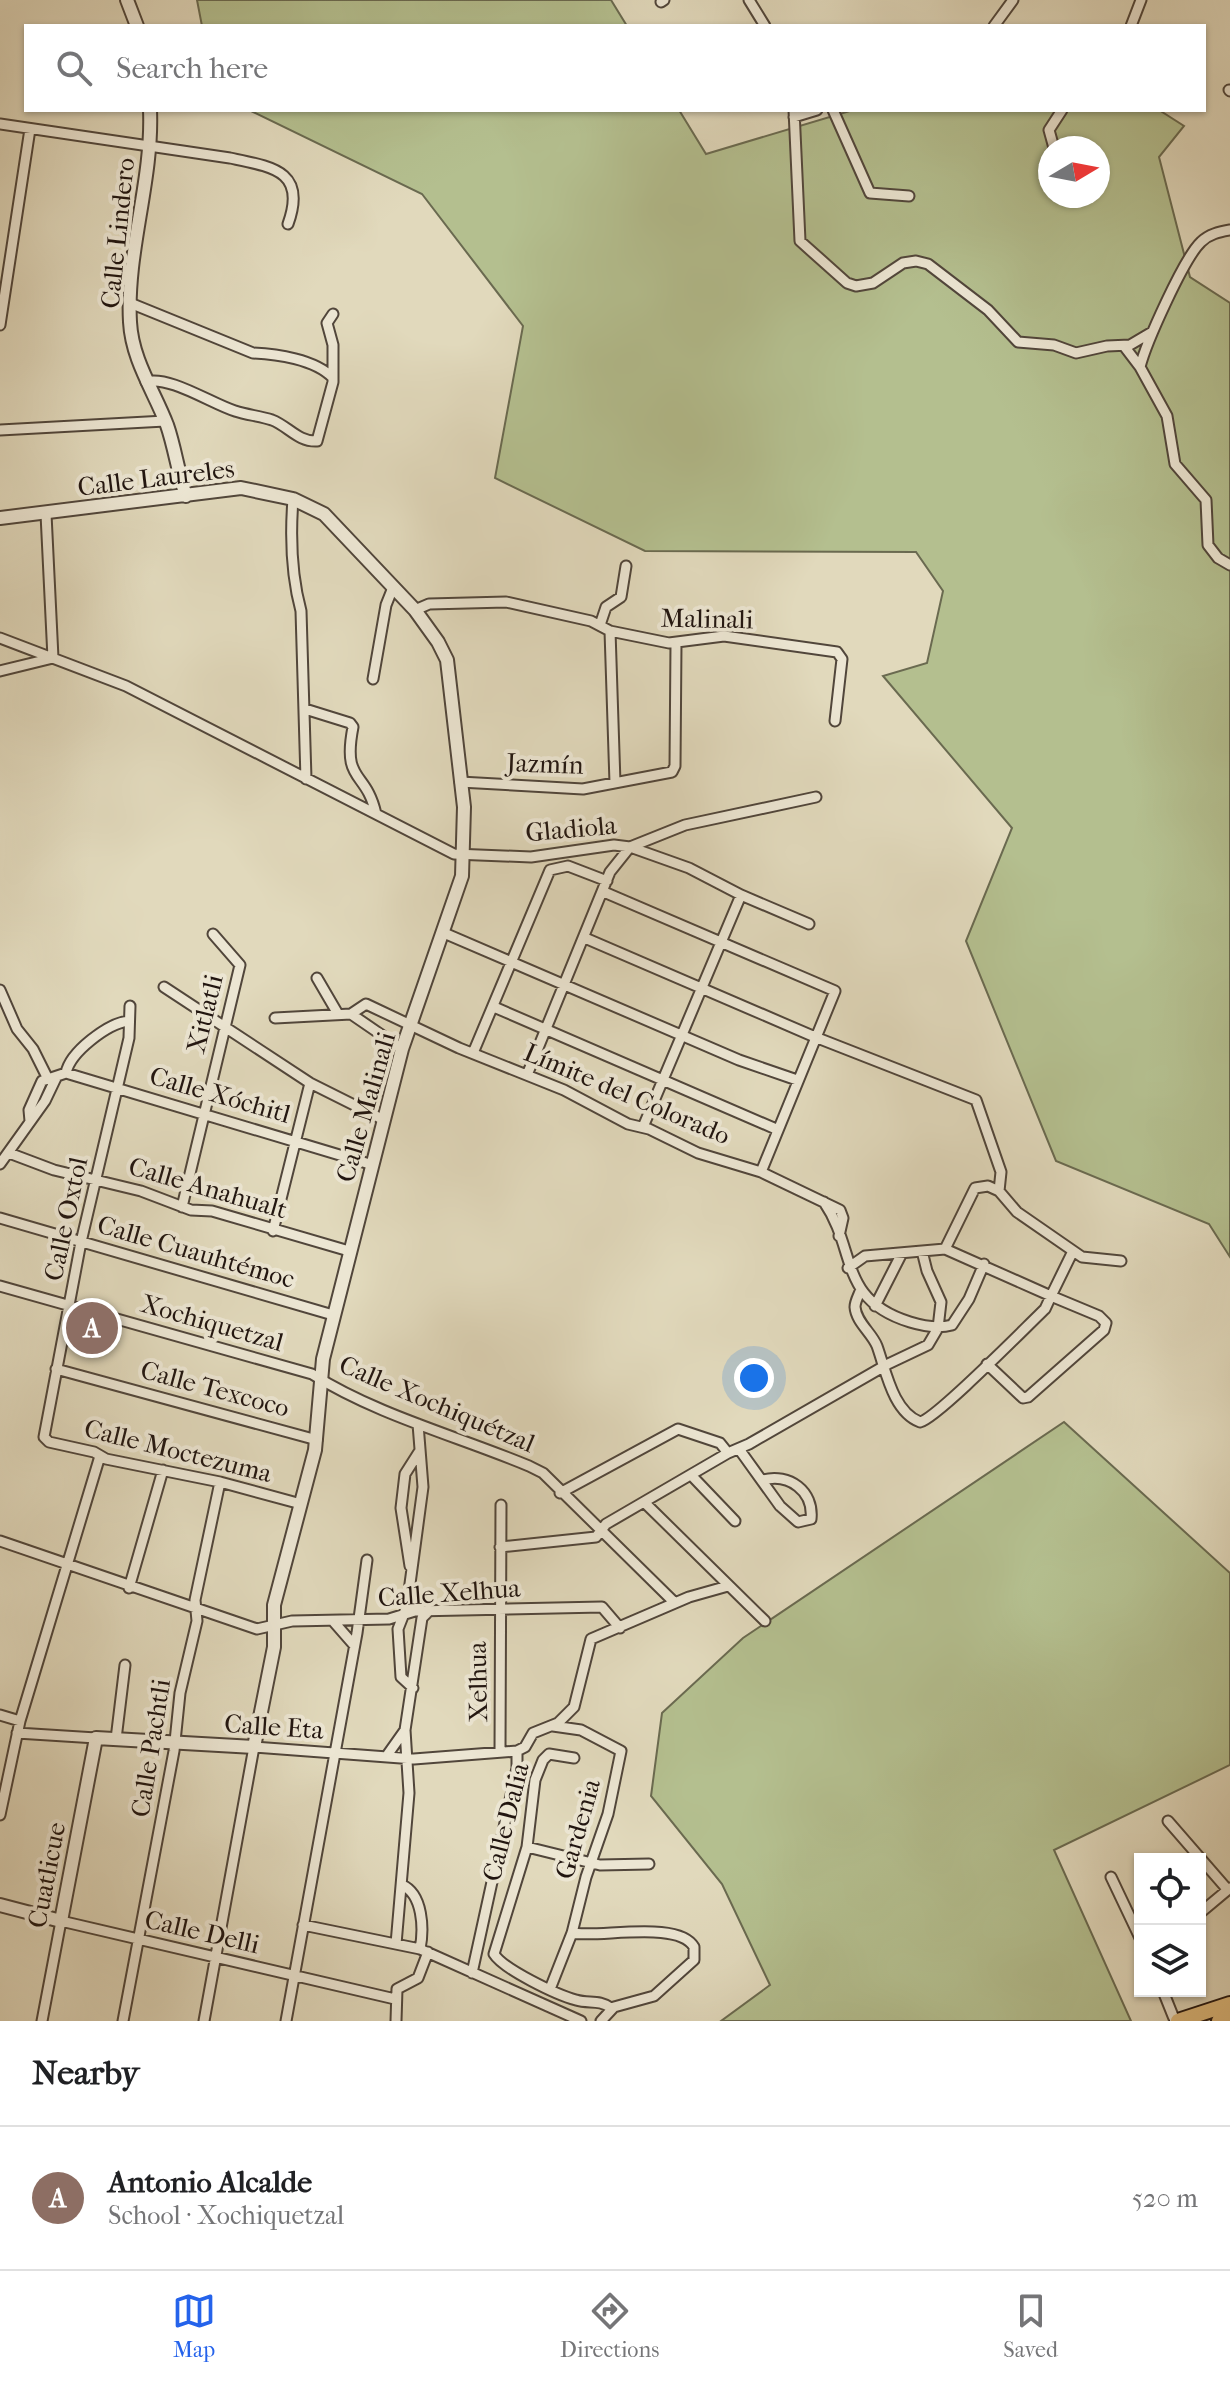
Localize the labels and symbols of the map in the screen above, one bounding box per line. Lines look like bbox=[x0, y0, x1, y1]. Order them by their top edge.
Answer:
north arrow bbox=[1038, 136, 1110, 208]
street label: Calle Lindero bbox=[95, 156, 141, 310]
street label: Calle Laureles bbox=[76, 453, 236, 503]
street label: Malinali bbox=[660, 603, 754, 635]
street label: Jazmín bbox=[504, 747, 584, 781]
street label: Gladiola bbox=[524, 809, 619, 848]
street label: Xitlatli bbox=[180, 971, 230, 1057]
street label: Calle Malinali bbox=[330, 1028, 402, 1186]
street label: Límite del Colorado bbox=[519, 1037, 735, 1151]
street label: Calle Xóchitl bbox=[146, 1060, 294, 1130]
street label: Calle Anahualt bbox=[125, 1151, 292, 1226]
street label: Calle Oxtol bbox=[38, 1154, 94, 1284]
street label: Calle Cuauhtémoc bbox=[94, 1209, 298, 1295]
street label: Xochiquetzal bbox=[137, 1288, 287, 1358]
pin: A bbox=[66, 1298, 118, 1358]
street label: Calle Xochiquétzal bbox=[335, 1349, 539, 1459]
street label: Calle Texcoco bbox=[137, 1354, 293, 1424]
your location bbox=[734, 1358, 774, 1398]
street label: Calle Moctezuma bbox=[81, 1413, 276, 1490]
street label: Calle Xelhua bbox=[377, 1572, 522, 1613]
street label: Xelhua bbox=[462, 1640, 494, 1723]
street label: Calle Pachtli bbox=[125, 1676, 177, 1819]
street label: Calle Eta bbox=[223, 1708, 326, 1746]
street label: Calle Dalia bbox=[476, 1759, 536, 1884]
street label: Gardenia bbox=[549, 1774, 607, 1883]
street label: Cuatlicue bbox=[22, 1819, 72, 1931]
street label: Calle Delli bbox=[142, 1904, 263, 1960]

